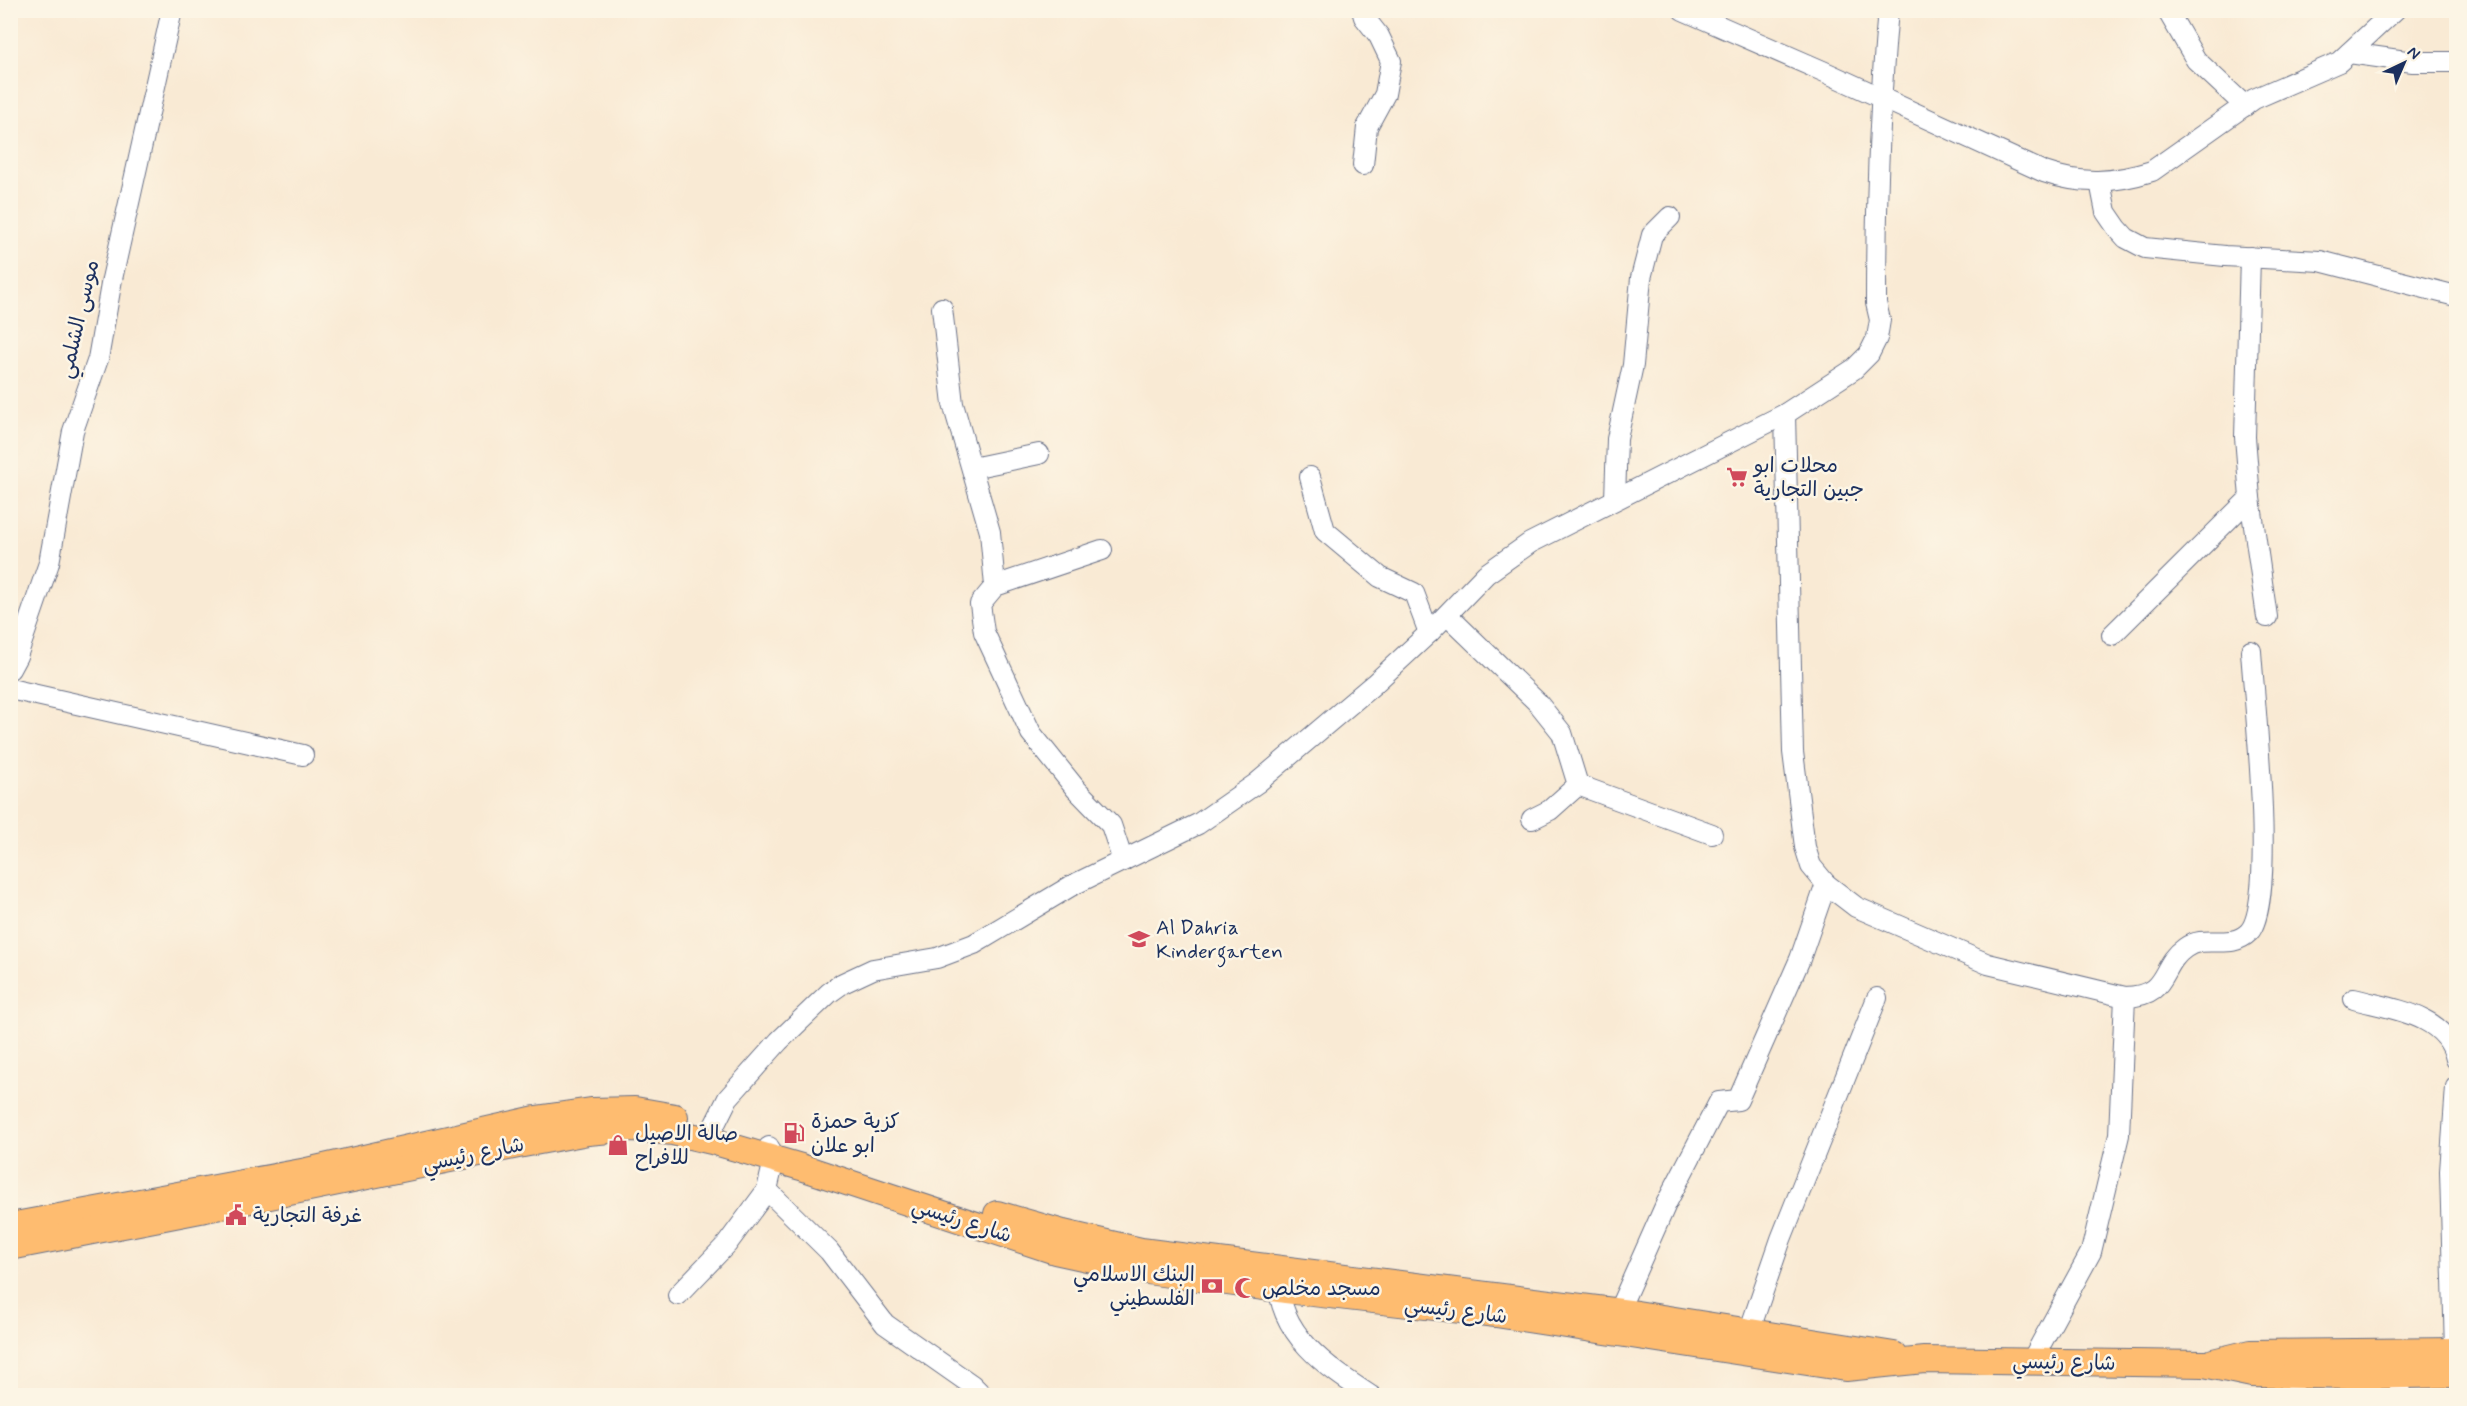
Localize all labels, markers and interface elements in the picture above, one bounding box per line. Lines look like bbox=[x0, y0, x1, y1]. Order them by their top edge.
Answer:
north arrow bbox=[2374, 33, 2434, 93]
text: N bbox=[2402, 42, 2425, 65]
street label: موسى الشلمي bbox=[52, 257, 110, 382]
place label: محلات ابو جبين التجارية bbox=[1752, 452, 1864, 504]
supermarket icon: محلات ابو جبين التجارية bbox=[1725, 465, 1749, 489]
place label: Al Dahria Kindergarten bbox=[1156, 914, 1283, 968]
school or university icon: Al Dahria Kindergarten bbox=[1127, 927, 1151, 951]
place label: كزية حمزة ابو علان bbox=[811, 1108, 900, 1160]
place label: صالة الاصيل للافراح bbox=[635, 1120, 738, 1172]
fuel station icon: كزية حمزة ابو علان bbox=[782, 1121, 806, 1145]
street label: شارع رئيسي bbox=[420, 1131, 528, 1183]
shop icon: صالة الاصيل للافراح bbox=[606, 1133, 630, 1157]
street label: شارع رئيسي bbox=[907, 1192, 1015, 1254]
place label: غرفة التجارية bbox=[253, 1202, 362, 1230]
public building icon: غرفة التجارية bbox=[224, 1203, 248, 1227]
place label: البنك الاسلامي الفلسطيني bbox=[1073, 1261, 1195, 1317]
bank icon: البنك الاسلامي الفلسطيني bbox=[1200, 1274, 1224, 1298]
place label: مسجد مخلص bbox=[1262, 1275, 1381, 1303]
mosque icon: مسجد مخلص bbox=[1233, 1276, 1257, 1300]
street label: شارع رئيسي bbox=[1402, 1291, 1509, 1335]
street label: شارع رئيسي bbox=[2012, 1348, 2116, 1382]

